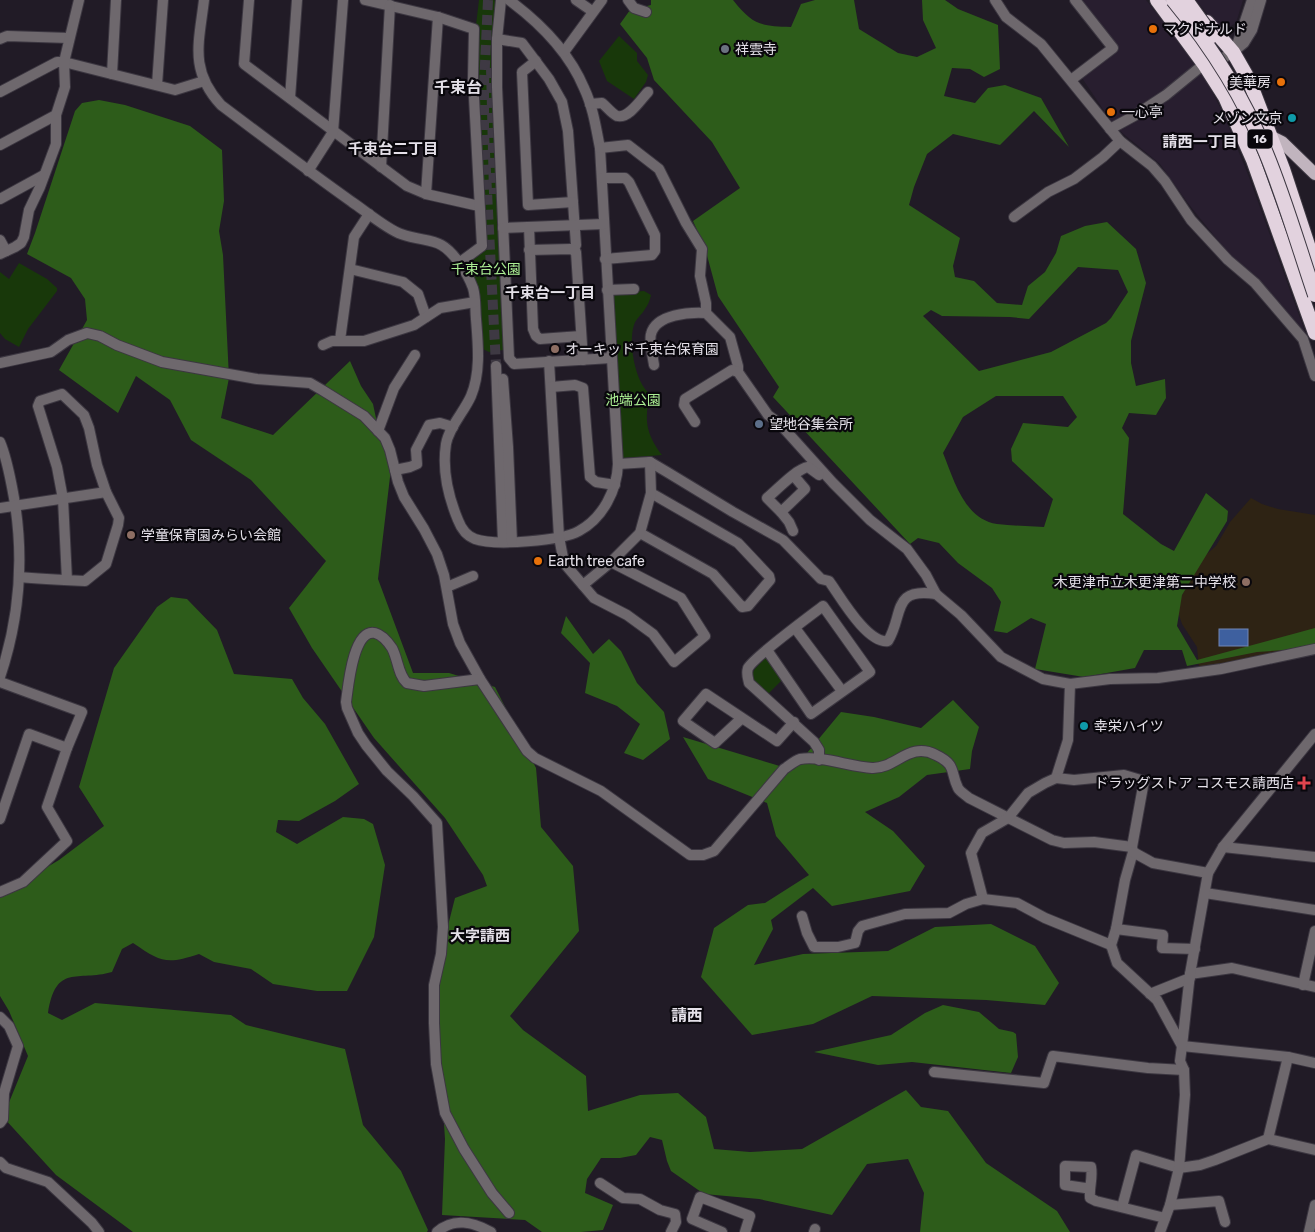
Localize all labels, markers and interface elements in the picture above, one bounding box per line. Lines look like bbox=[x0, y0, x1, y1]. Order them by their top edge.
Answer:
place label: マクドナルド bbox=[1163, 21, 1247, 38]
marker: マクドナルド bbox=[1147, 23, 1159, 35]
place label: 祥雲寺 bbox=[735, 41, 777, 58]
marker: 祥雲寺 bbox=[719, 43, 731, 55]
place label: 美華房 bbox=[1229, 74, 1271, 91]
marker: 美華房 bbox=[1275, 76, 1287, 88]
district label: 千束台 bbox=[434, 78, 482, 97]
place label: 一心亭 bbox=[1121, 104, 1163, 121]
marker: 一心亭 bbox=[1105, 106, 1117, 118]
place label: メゾン文京 bbox=[1212, 110, 1282, 127]
marker: メゾン文京 bbox=[1286, 112, 1298, 124]
road number: 16 bbox=[1248, 130, 1272, 148]
district label: 請西一丁目 bbox=[1162, 133, 1238, 151]
district label: 千束台二丁目 bbox=[348, 140, 438, 158]
park label: 千束台公園 bbox=[451, 261, 521, 278]
district label: 千束台一丁目 bbox=[505, 284, 595, 302]
place label: オーキッド千束台保育園 bbox=[565, 341, 719, 358]
marker: オーキッド千束台保育園 bbox=[549, 343, 561, 355]
park label: 池端公園 bbox=[605, 392, 661, 409]
place label: 望地谷集会所 bbox=[769, 416, 853, 433]
marker: 望地谷集会所 bbox=[753, 418, 765, 430]
place label: 学童保育園みらい会館 bbox=[141, 527, 281, 544]
marker: 学童保育園みらい会館 bbox=[125, 529, 137, 541]
place label: Earth tree cafe bbox=[548, 553, 645, 570]
marker: Earth tree cafe bbox=[532, 555, 544, 567]
place label: 木更津市立木更津第二中学校 bbox=[1054, 574, 1236, 591]
marker: 木更津市立木更津第二中学校 bbox=[1240, 576, 1252, 588]
place label: 幸栄ハイツ bbox=[1094, 718, 1164, 735]
marker: 幸栄ハイツ bbox=[1078, 720, 1090, 732]
place label: ドラッグストア コスモス請西店 bbox=[1095, 775, 1294, 792]
marker: ドラッグストア コスモス請西店 bbox=[1298, 777, 1310, 789]
district label: 大字請西 bbox=[450, 927, 510, 945]
district label: 請西 bbox=[671, 1006, 703, 1025]

